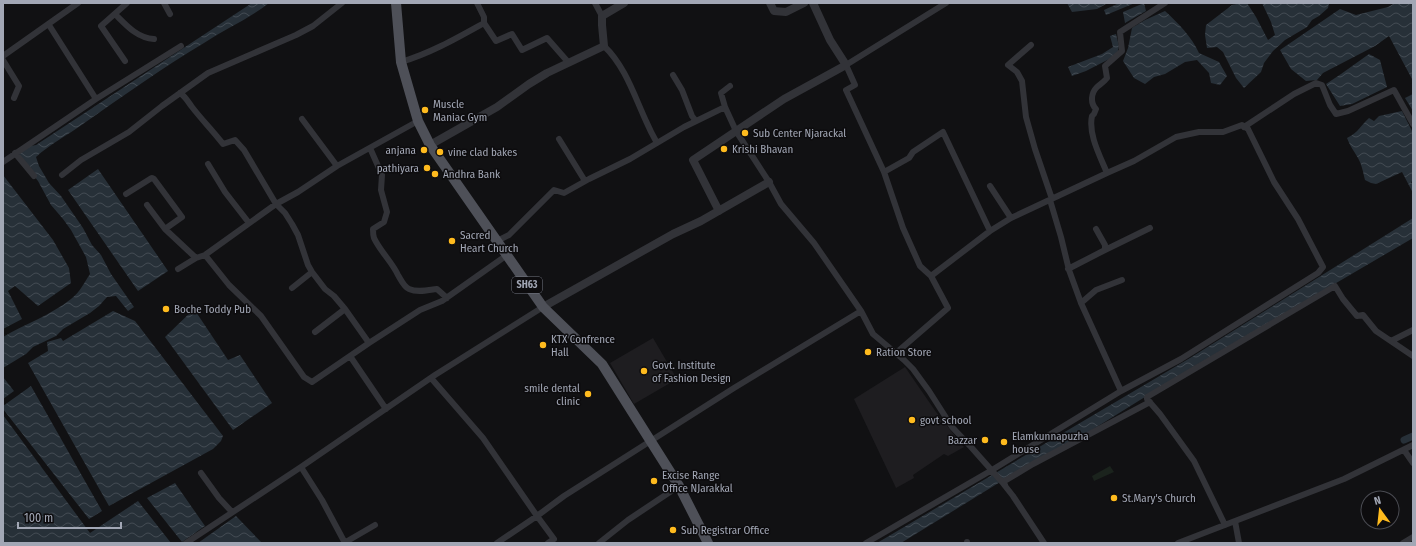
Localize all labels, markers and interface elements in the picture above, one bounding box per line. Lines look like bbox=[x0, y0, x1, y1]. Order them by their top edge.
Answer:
place label: Muscle Maniac Gym bbox=[433, 98, 487, 124]
marker: Muscle Maniac Gym bbox=[420, 105, 430, 115]
place label: Sub Center Njarackal bbox=[753, 127, 846, 140]
marker: Sub Center Njarackal bbox=[740, 128, 750, 138]
place label: Krishi Bhavan bbox=[732, 143, 793, 156]
place label: anjana bbox=[385, 144, 416, 157]
marker: Krishi Bhavan bbox=[719, 144, 729, 154]
marker: anjana bbox=[419, 145, 429, 155]
place label: vine clad bakes bbox=[448, 146, 518, 159]
marker: vine clad bakes bbox=[435, 147, 445, 157]
place label: pathiyara bbox=[377, 162, 419, 175]
marker: pathiyara bbox=[422, 163, 432, 173]
place label: Andhra Bank bbox=[443, 168, 501, 181]
marker: Andhra Bank bbox=[430, 169, 440, 179]
place label: Sacred Heart Church bbox=[460, 229, 518, 255]
marker: Sacred Heart Church bbox=[447, 236, 457, 246]
road number: SH63 bbox=[512, 277, 542, 293]
place label: Boche Toddy Pub bbox=[174, 303, 251, 316]
marker: Boche Toddy Pub bbox=[161, 304, 171, 314]
place label: KTX Confrence Hall bbox=[551, 333, 615, 359]
marker: KTX Confrence Hall bbox=[538, 340, 548, 350]
place label: Ration Store bbox=[876, 346, 931, 359]
marker: Ration Store bbox=[863, 347, 873, 357]
place label: Govt. Institute of Fashion Design bbox=[652, 359, 731, 385]
marker: Govt. Institute of Fashion Design bbox=[639, 366, 649, 376]
place label: smile dental clinic bbox=[524, 382, 580, 408]
marker: smile dental clinic bbox=[583, 389, 593, 399]
place label: govt school bbox=[920, 414, 972, 427]
marker: govt school bbox=[907, 415, 917, 425]
place label: Elamkunnapuzha house bbox=[1012, 430, 1089, 456]
place label: Bazzar bbox=[948, 434, 977, 447]
marker: Bazzar bbox=[980, 435, 990, 445]
marker: Elamkunnapuzha house bbox=[999, 437, 1009, 447]
place label: Excise Range Office NJarakkal bbox=[662, 469, 733, 495]
marker: Excise Range Office NJarakkal bbox=[649, 476, 659, 486]
north arrow bbox=[1360, 490, 1400, 530]
place label: St.Mary's Church bbox=[1122, 492, 1196, 505]
marker: St.Mary's Church bbox=[1109, 493, 1119, 503]
text: N bbox=[1373, 494, 1382, 508]
scale bar bbox=[18, 504, 121, 530]
text: 100 m bbox=[24, 511, 53, 525]
place label: Sub Registrar Office bbox=[681, 524, 769, 537]
marker: Sub Registrar Office bbox=[668, 525, 678, 535]

